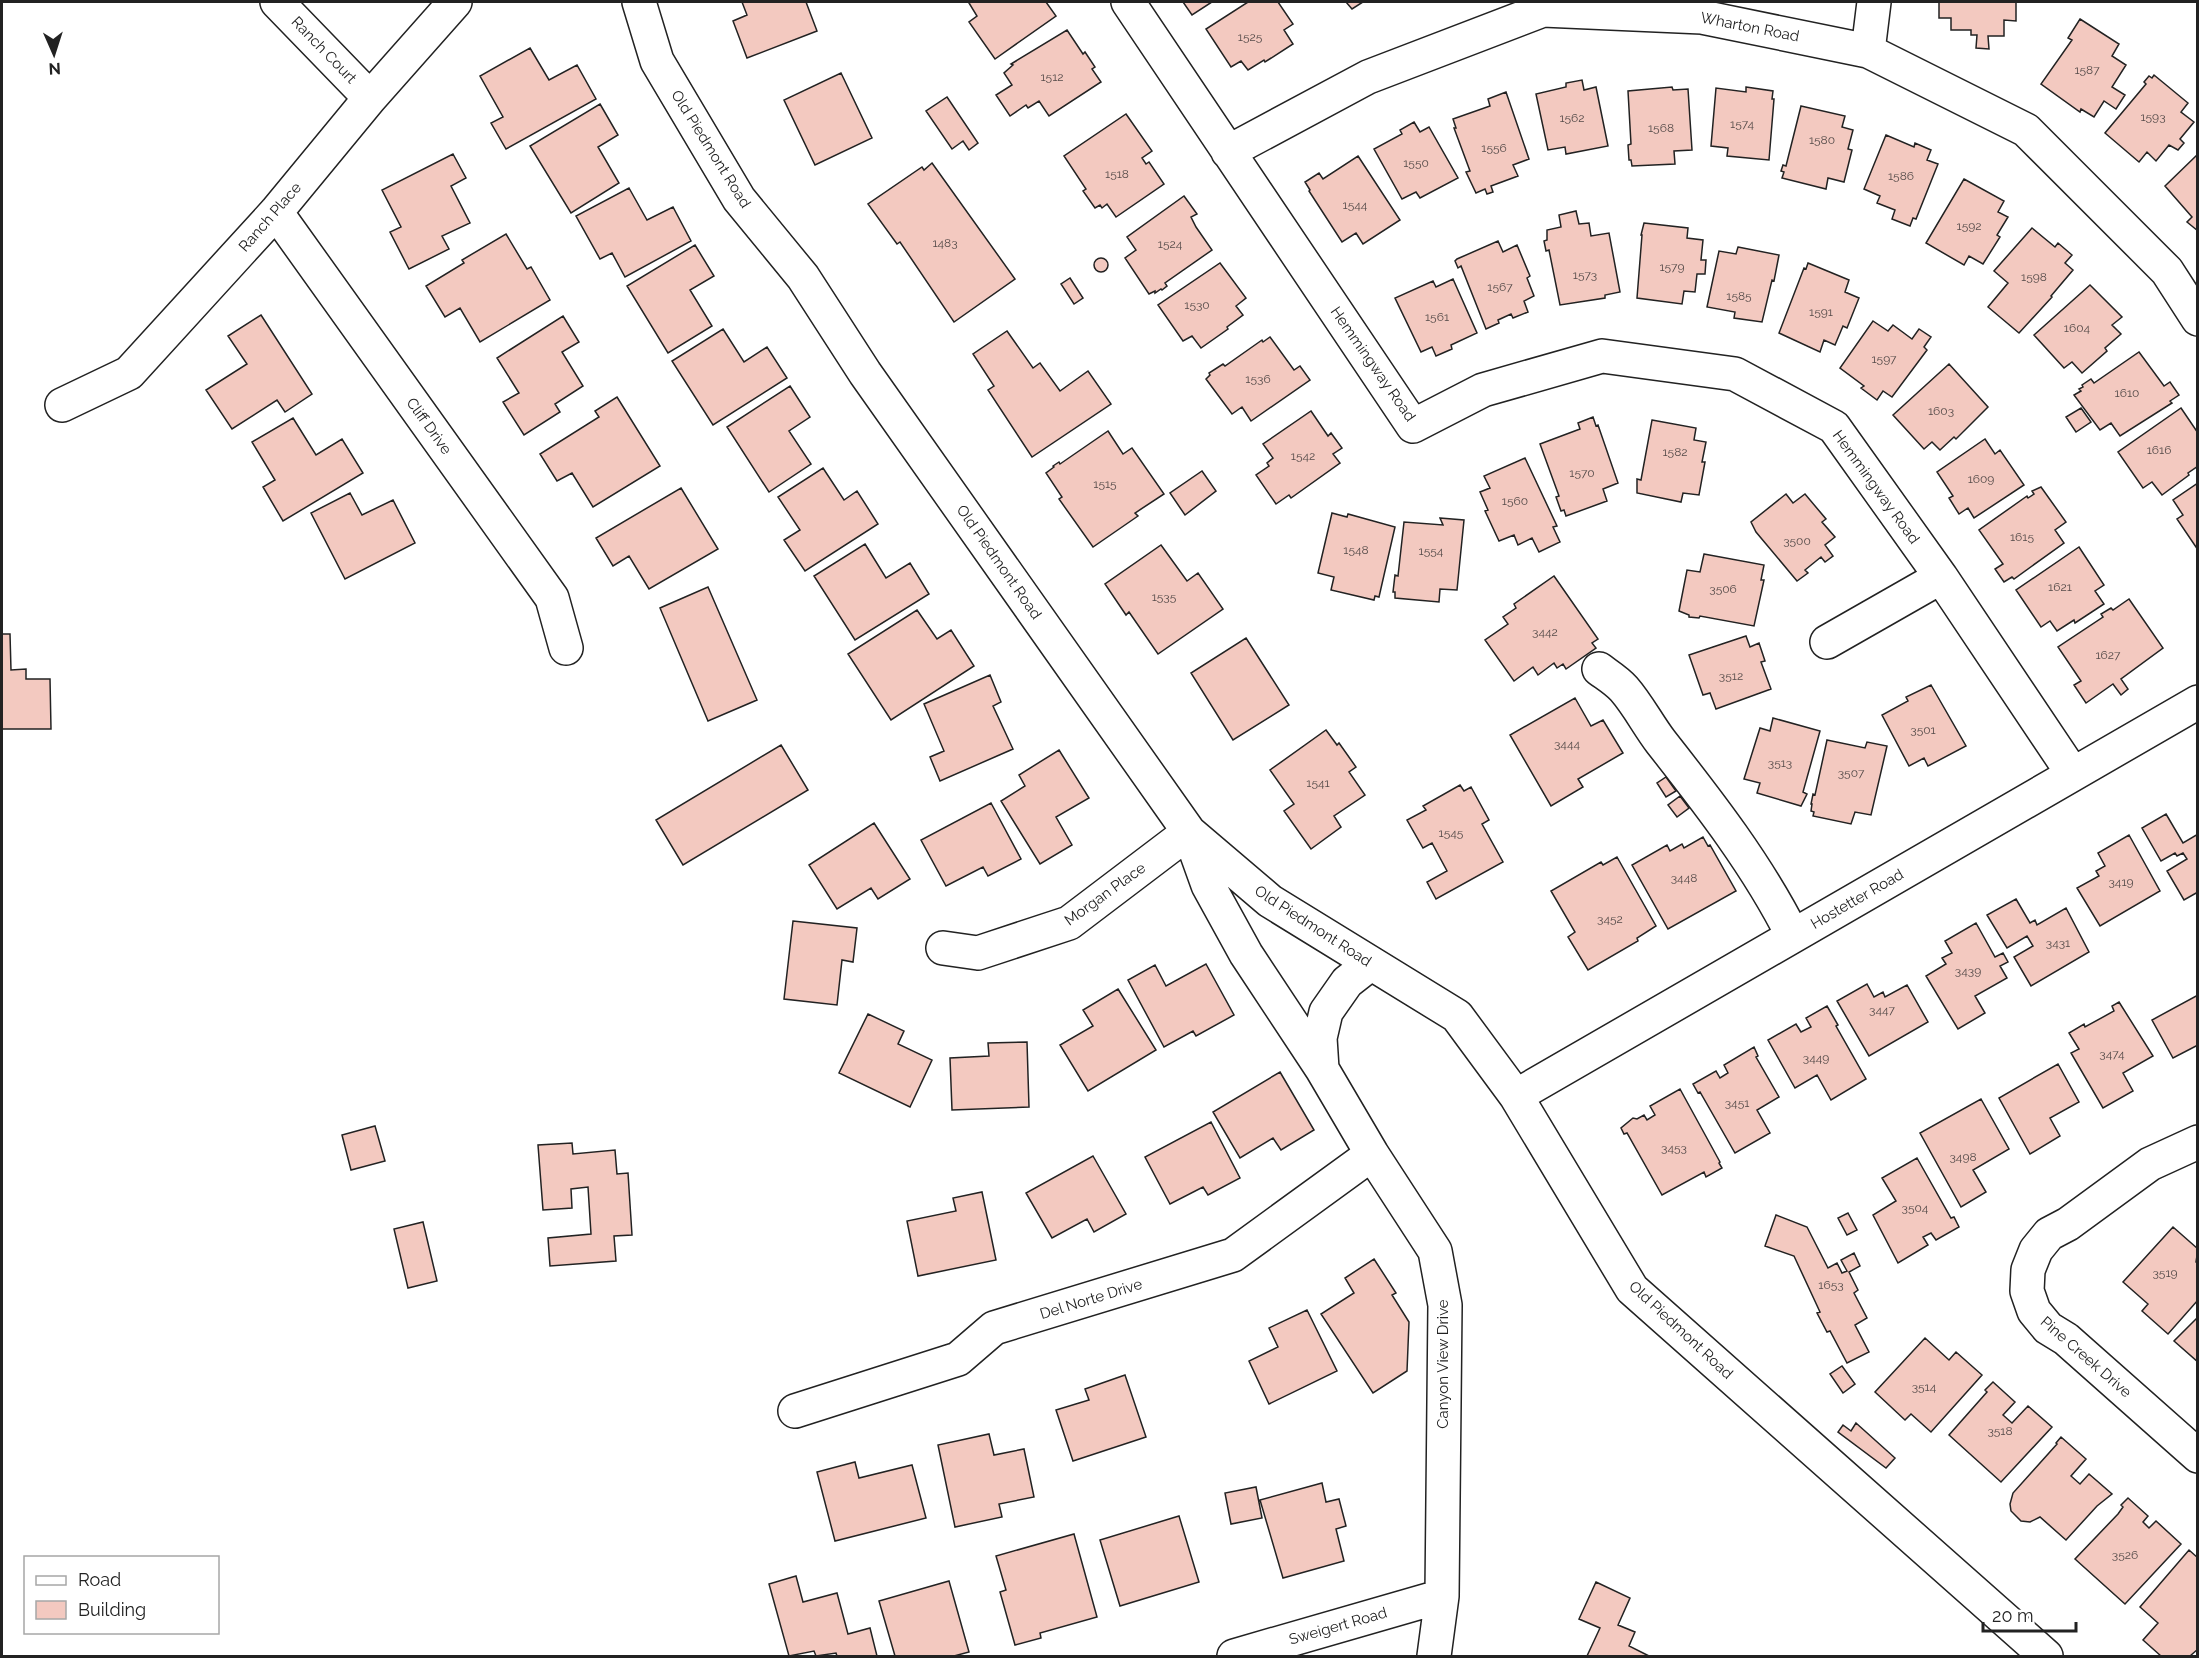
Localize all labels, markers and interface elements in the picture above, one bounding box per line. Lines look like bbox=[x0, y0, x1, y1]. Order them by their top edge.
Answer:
street label: Wharton Road bbox=[1699, 9, 1801, 45]
street label: Ranch Court bbox=[288, 13, 360, 87]
north arrow bbox=[24, 24, 84, 84]
house number: 1525 bbox=[1238, 30, 1263, 44]
text: N bbox=[48, 59, 61, 78]
house number: 1587 bbox=[2074, 63, 2100, 77]
house number: 1512 bbox=[1040, 70, 1064, 84]
street label: Old Piedmont Road bbox=[667, 87, 755, 211]
house number: 1593 bbox=[2140, 110, 2166, 124]
house number: 1562 bbox=[1559, 111, 1585, 125]
house number: 1574 bbox=[1730, 117, 1754, 131]
house number: 1568 bbox=[1648, 121, 1674, 135]
house number: 1580 bbox=[1809, 133, 1835, 147]
house number: 1556 bbox=[1481, 141, 1507, 155]
house number: 1550 bbox=[1403, 156, 1429, 170]
house number: 1518 bbox=[1105, 167, 1129, 181]
house number: 1586 bbox=[1888, 169, 1914, 183]
street label: Ranch Place bbox=[235, 179, 305, 255]
house number: 1544 bbox=[1343, 198, 1368, 212]
house number: 1592 bbox=[1957, 219, 1981, 233]
house number: 1483 bbox=[932, 236, 958, 250]
house number: 1524 bbox=[1158, 237, 1183, 251]
house number: 1579 bbox=[1659, 260, 1685, 274]
house number: 1573 bbox=[1573, 268, 1597, 282]
house number: 1598 bbox=[2021, 270, 2047, 284]
house number: 1567 bbox=[1487, 280, 1513, 294]
house number: 1585 bbox=[1726, 289, 1752, 303]
house number: 1530 bbox=[1184, 298, 1210, 312]
street label: Hemmingway Road bbox=[1327, 303, 1419, 425]
house number: 1591 bbox=[1809, 305, 1833, 319]
house number: 1561 bbox=[1425, 310, 1449, 324]
house number: 1604 bbox=[2064, 321, 2091, 335]
house number: 1597 bbox=[1871, 352, 1897, 366]
house number: 1536 bbox=[1245, 372, 1271, 386]
house number: 1610 bbox=[2115, 386, 2139, 400]
street label: Cliff Drive bbox=[402, 394, 456, 458]
house number: 1603 bbox=[1928, 404, 1954, 418]
street label: Hemmingway Road bbox=[1829, 427, 1923, 547]
house number: 1616 bbox=[2147, 443, 2171, 457]
house number: 1582 bbox=[1662, 445, 1688, 459]
house number: 1542 bbox=[1291, 449, 1315, 463]
house number: 1570 bbox=[1569, 466, 1595, 480]
house number: 1609 bbox=[1968, 472, 1994, 486]
house number: 1515 bbox=[1093, 477, 1117, 491]
house number: 1560 bbox=[1502, 494, 1528, 508]
street label: Old Piedmont Road bbox=[953, 501, 1045, 623]
house number: 1615 bbox=[2010, 530, 2034, 544]
house number: 3500 bbox=[1783, 534, 1811, 548]
house number: 1548 bbox=[1343, 543, 1369, 557]
house number: 1554 bbox=[1419, 544, 1444, 558]
house number: 1621 bbox=[2048, 580, 2072, 594]
house number: 3506 bbox=[1709, 582, 1737, 596]
house number: 1535 bbox=[1152, 590, 1177, 604]
house number: 3442 bbox=[1532, 625, 1558, 639]
house number: 1627 bbox=[2095, 648, 2121, 662]
house number: 3512 bbox=[1719, 669, 1743, 683]
house number: 3501 bbox=[1910, 723, 1936, 737]
house number: 3444 bbox=[1554, 737, 1580, 751]
house number: 3513 bbox=[1768, 756, 1792, 770]
house number: 3507 bbox=[1838, 766, 1865, 780]
house number: 1541 bbox=[1306, 776, 1330, 790]
house number: 1545 bbox=[1439, 826, 1464, 840]
street label: Morgan Place bbox=[1061, 859, 1149, 929]
street label: Hostetter Road bbox=[1807, 865, 1907, 933]
house number: 3448 bbox=[1671, 871, 1697, 885]
house number: 3419 bbox=[2108, 875, 2134, 889]
street label: Old Piedmont Road bbox=[1251, 882, 1375, 970]
house number: 3452 bbox=[1597, 912, 1623, 926]
house number: 3431 bbox=[2046, 936, 2070, 950]
house number: 3439 bbox=[1955, 964, 1981, 978]
house number: 3447 bbox=[1869, 1003, 1896, 1017]
house number: 3474 bbox=[2099, 1047, 2125, 1061]
house number: 3449 bbox=[1803, 1051, 1829, 1065]
house number: 3451 bbox=[1725, 1096, 1749, 1110]
house number: 3453 bbox=[1661, 1141, 1687, 1155]
house number: 3498 bbox=[1949, 1150, 1977, 1164]
house number: 3504 bbox=[1902, 1201, 1929, 1215]
house number: 3519 bbox=[2152, 1266, 2178, 1280]
street label: Del Norte Drive bbox=[1038, 1275, 1144, 1323]
street label: Old Piedmont Road bbox=[1625, 1277, 1737, 1383]
house number: 1653 bbox=[1818, 1278, 1844, 1292]
street label: Canyon View Drive bbox=[1434, 1299, 1452, 1429]
street label: Pine Creek Drive bbox=[2037, 1313, 2135, 1401]
house number: 3514 bbox=[1912, 1380, 1937, 1394]
house number: 3518 bbox=[1987, 1424, 2013, 1438]
house number: 3526 bbox=[2112, 1548, 2138, 1562]
legend bbox=[24, 1556, 219, 1634]
text: Road bbox=[78, 1569, 121, 1590]
scale bar bbox=[1983, 1595, 2076, 1633]
text: Building bbox=[78, 1599, 146, 1620]
street label: Sweigert Road bbox=[1287, 1603, 1389, 1649]
text: 20 m bbox=[1992, 1605, 2034, 1626]

